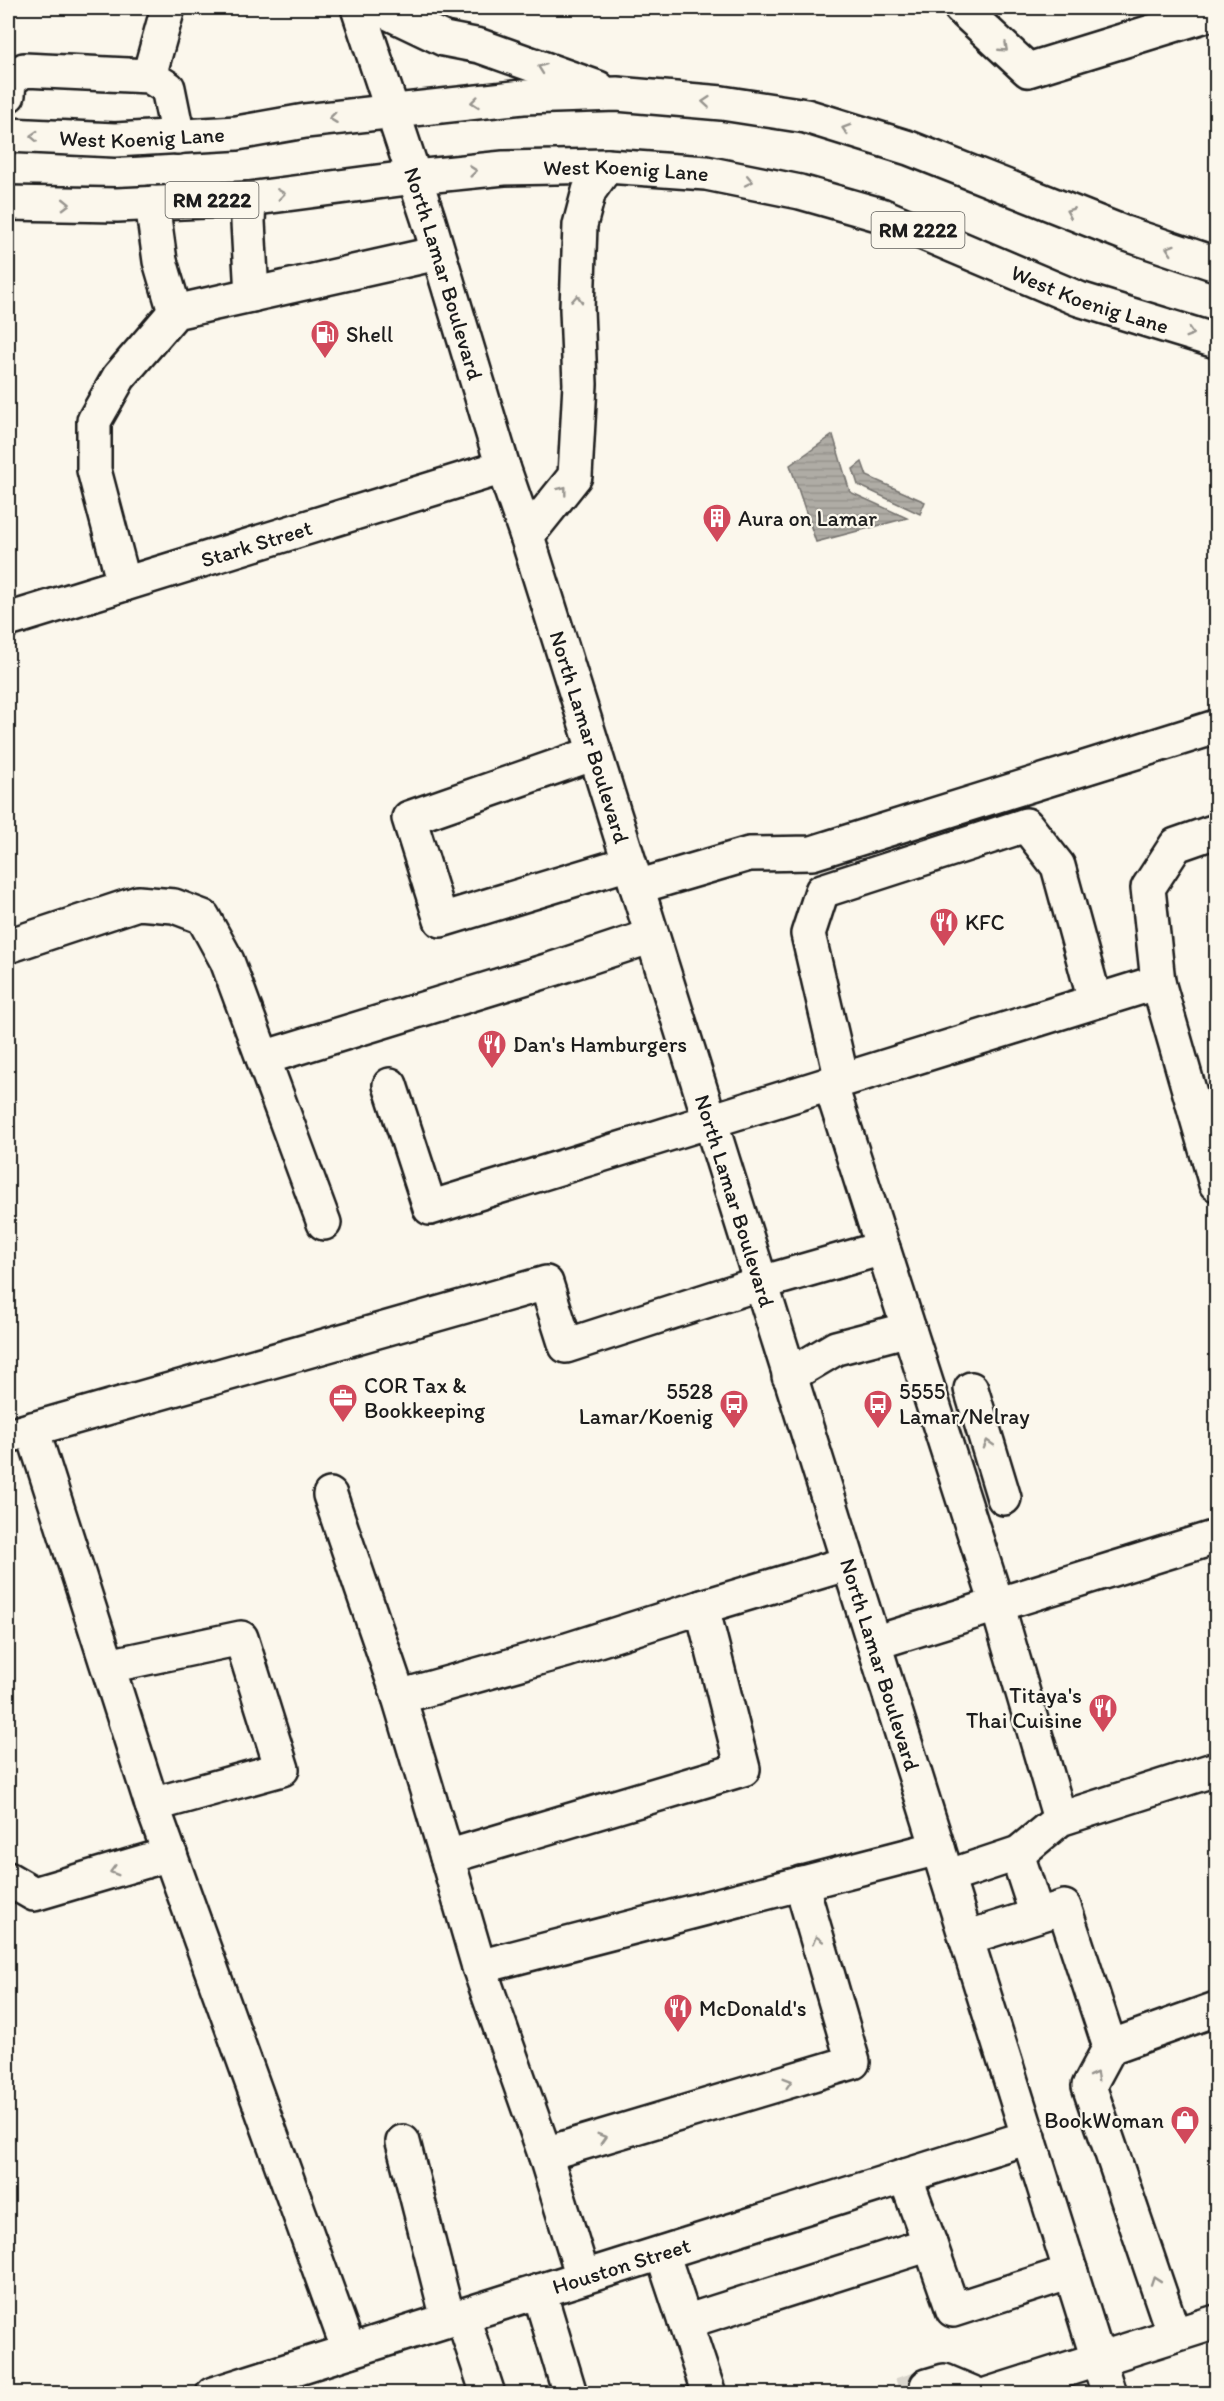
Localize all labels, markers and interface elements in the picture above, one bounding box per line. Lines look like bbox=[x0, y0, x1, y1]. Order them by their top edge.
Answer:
one-way arrow bbox=[997, 40, 1008, 51]
one-way arrow bbox=[537, 62, 548, 75]
one-way arrow bbox=[470, 95, 479, 108]
one-way arrow bbox=[701, 96, 710, 109]
one-way arrow bbox=[328, 111, 337, 123]
street label: West Koenig Lane bbox=[58, 121, 225, 154]
one-way arrow bbox=[841, 123, 852, 136]
one-way arrow bbox=[30, 130, 39, 143]
street label: West Koenig Lane bbox=[543, 153, 709, 187]
street label: North Lamar Boulevard bbox=[398, 164, 489, 383]
one-way arrow bbox=[468, 165, 477, 178]
one-way arrow bbox=[743, 174, 753, 187]
road number: RM 2222 bbox=[166, 182, 258, 218]
one-way arrow bbox=[277, 188, 286, 200]
one-way arrow bbox=[61, 198, 70, 210]
one-way arrow bbox=[1065, 207, 1076, 219]
road number: RM 2222 bbox=[872, 212, 964, 248]
one-way arrow bbox=[1165, 244, 1176, 256]
street label: West Koenig Lane bbox=[1007, 259, 1172, 340]
one-way arrow bbox=[571, 295, 584, 304]
fuel station icon: Shell bbox=[309, 318, 341, 360]
place label: Shell bbox=[346, 321, 393, 348]
one-way arrow bbox=[1184, 326, 1195, 338]
one-way arrow bbox=[556, 486, 567, 497]
building icon: Aura on Lamar bbox=[701, 502, 733, 544]
place label: Aura on Lamar bbox=[738, 505, 877, 532]
street label: Stark Street bbox=[198, 514, 315, 574]
street label: North Lamar Boulevard bbox=[544, 627, 635, 847]
restaurant icon: KFC bbox=[928, 906, 960, 948]
place label: KFC bbox=[965, 909, 1005, 936]
restaurant icon: Dan's Hamburgers bbox=[476, 1028, 508, 1070]
place label: Dan's Hamburgers bbox=[513, 1031, 687, 1058]
street label: North Lamar Boulevard bbox=[689, 1091, 781, 1310]
place label: COR Tax & Bookkeeping bbox=[364, 1372, 486, 1424]
place label: 5528 Lamar/Koenig bbox=[579, 1378, 714, 1430]
place label: 5555 Lamar/Nelray bbox=[899, 1378, 1030, 1430]
office icon: COR Tax & Bookkeeping bbox=[327, 1382, 359, 1424]
bus stop icon: 5528 Lamar/Koenig bbox=[718, 1388, 750, 1430]
bus stop icon: 5555 Lamar/Nelray bbox=[862, 1388, 894, 1430]
one-way arrow bbox=[983, 1439, 995, 1450]
street label: North Lamar Boulevard bbox=[834, 1555, 926, 1774]
place label: Titaya's Thai Cuisine bbox=[966, 1682, 1082, 1734]
restaurant icon: Titaya's Thai Cuisine bbox=[1087, 1692, 1119, 1734]
one-way arrow bbox=[109, 1864, 120, 1876]
one-way arrow bbox=[812, 1935, 824, 1946]
restaurant icon: McDonald's bbox=[662, 1992, 694, 2034]
place label: McDonald's bbox=[699, 1995, 807, 2022]
one-way arrow bbox=[1088, 2072, 1099, 2082]
one-way arrow bbox=[782, 2077, 793, 2089]
shop icon: BookWoman bbox=[1169, 2104, 1201, 2146]
place label: BookWoman bbox=[1044, 2107, 1165, 2134]
one-way arrow bbox=[596, 2133, 606, 2145]
street label: Houston Street bbox=[549, 2231, 694, 2300]
one-way arrow bbox=[1150, 2275, 1162, 2286]

